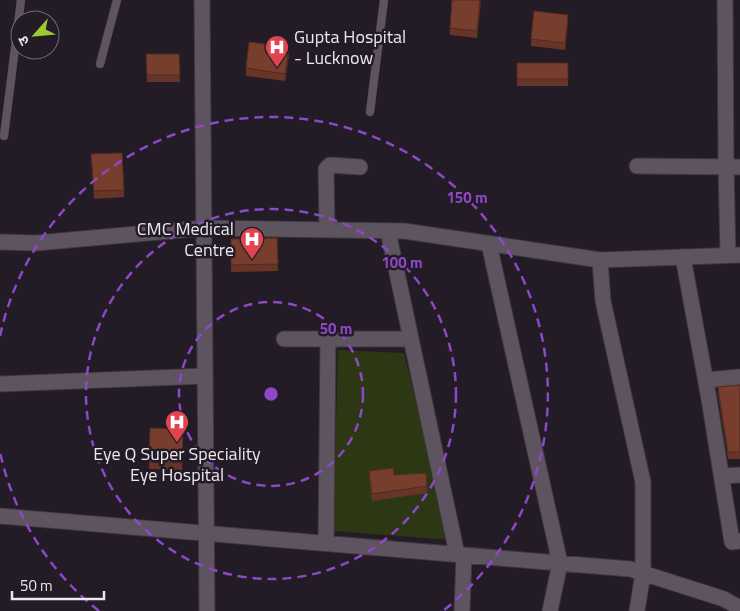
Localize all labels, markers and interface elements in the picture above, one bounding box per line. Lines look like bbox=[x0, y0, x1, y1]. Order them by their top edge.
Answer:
north arrow bbox=[10, 10, 60, 60]
place label: Gupta Hospital - Lucknow bbox=[294, 23, 406, 71]
text: उ bbox=[11, 32, 34, 50]
hospital icon: Gupta Hospital - Lucknow bbox=[264, 34, 290, 68]
text: 150 m bbox=[446, 186, 488, 209]
place label: CMC Medical Centre bbox=[137, 215, 234, 263]
hospital icon: CMC Medical Centre bbox=[239, 226, 265, 260]
text: 100 m bbox=[381, 251, 423, 274]
text: 50 m bbox=[320, 317, 352, 340]
centre of rings bbox=[262, 385, 280, 403]
hospital icon: Eye Q Super Speciality Eye Hospital bbox=[164, 409, 190, 443]
place label: Eye Q Super Speciality Eye Hospital bbox=[93, 440, 261, 488]
scale bar bbox=[12, 568, 105, 600]
text: 50 m bbox=[20, 574, 53, 597]

